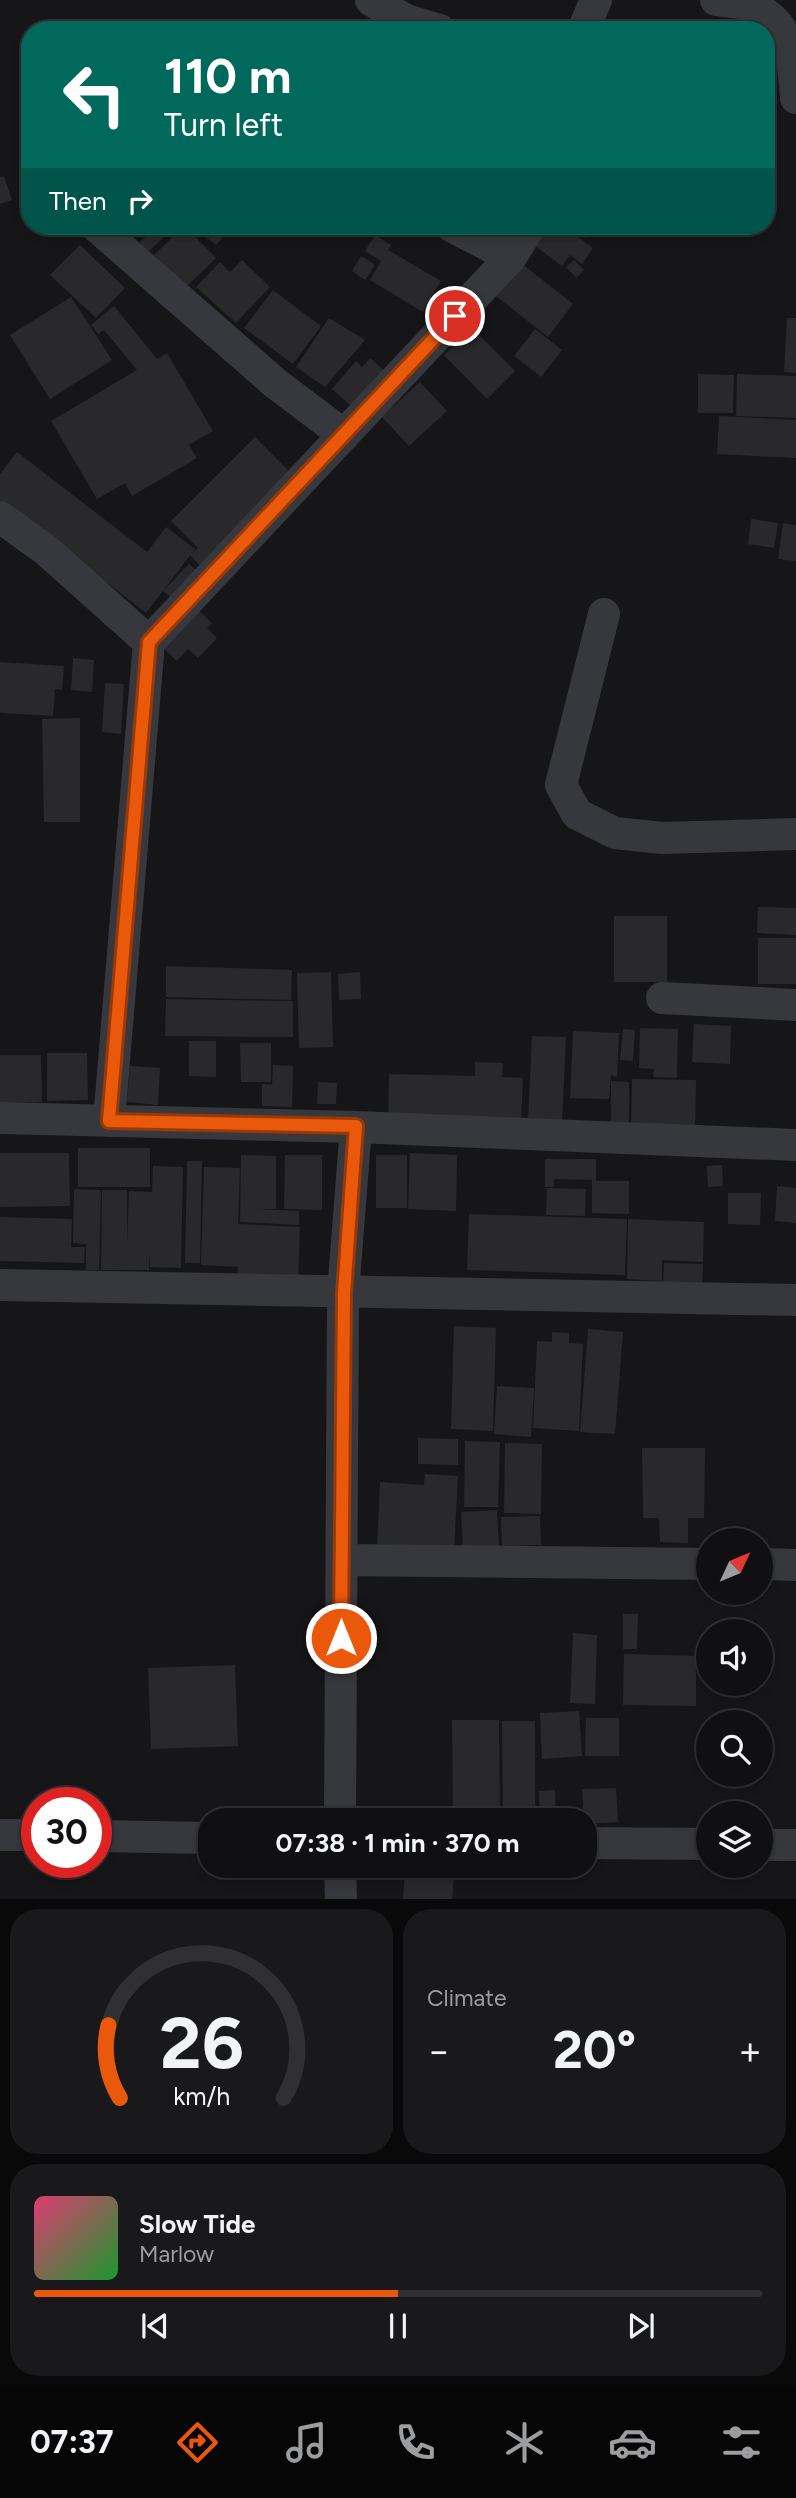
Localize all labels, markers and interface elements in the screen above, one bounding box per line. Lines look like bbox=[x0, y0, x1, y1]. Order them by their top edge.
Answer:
text: 110 m bbox=[164, 46, 292, 105]
icon: left bbox=[49, 49, 140, 140]
text: Turn left bbox=[164, 106, 283, 144]
icon: right bbox=[121, 182, 159, 220]
text: Then bbox=[49, 185, 107, 217]
pin bbox=[425, 286, 485, 346]
icon: arrive bbox=[436, 297, 474, 335]
north arrow bbox=[696, 1528, 774, 1605]
map controls bbox=[696, 1528, 773, 1878]
position arrow bbox=[304, 1601, 378, 1675]
button: sound bbox=[696, 1619, 773, 1696]
button: search bbox=[696, 1710, 773, 1787]
speed limit sign: 30 bbox=[21, 1787, 112, 1878]
button: layers bbox=[696, 1801, 773, 1878]
text: 07:38 · 1 min · 370 m bbox=[276, 1827, 519, 1859]
text: Climate bbox=[427, 1984, 506, 2012]
text: 26 bbox=[159, 1999, 244, 2086]
text: 20° bbox=[553, 2019, 636, 2081]
text: − bbox=[427, 2028, 451, 2074]
text: + bbox=[738, 2028, 762, 2074]
text: km/h bbox=[173, 2080, 230, 2110]
text: Slow Tide bbox=[139, 2208, 255, 2240]
text: Marlow bbox=[139, 2240, 214, 2268]
icon: previous bbox=[136, 2307, 174, 2345]
icon: pause bbox=[379, 2307, 417, 2345]
icon: next bbox=[622, 2307, 660, 2345]
icon: directions bbox=[173, 2418, 222, 2467]
icon: music bbox=[282, 2418, 331, 2467]
icon: phone bbox=[391, 2418, 440, 2467]
icon: climate bbox=[500, 2418, 549, 2467]
icon: car bbox=[608, 2418, 657, 2467]
icon: filters bbox=[717, 2418, 766, 2467]
text: 07:37 bbox=[30, 2423, 114, 2461]

